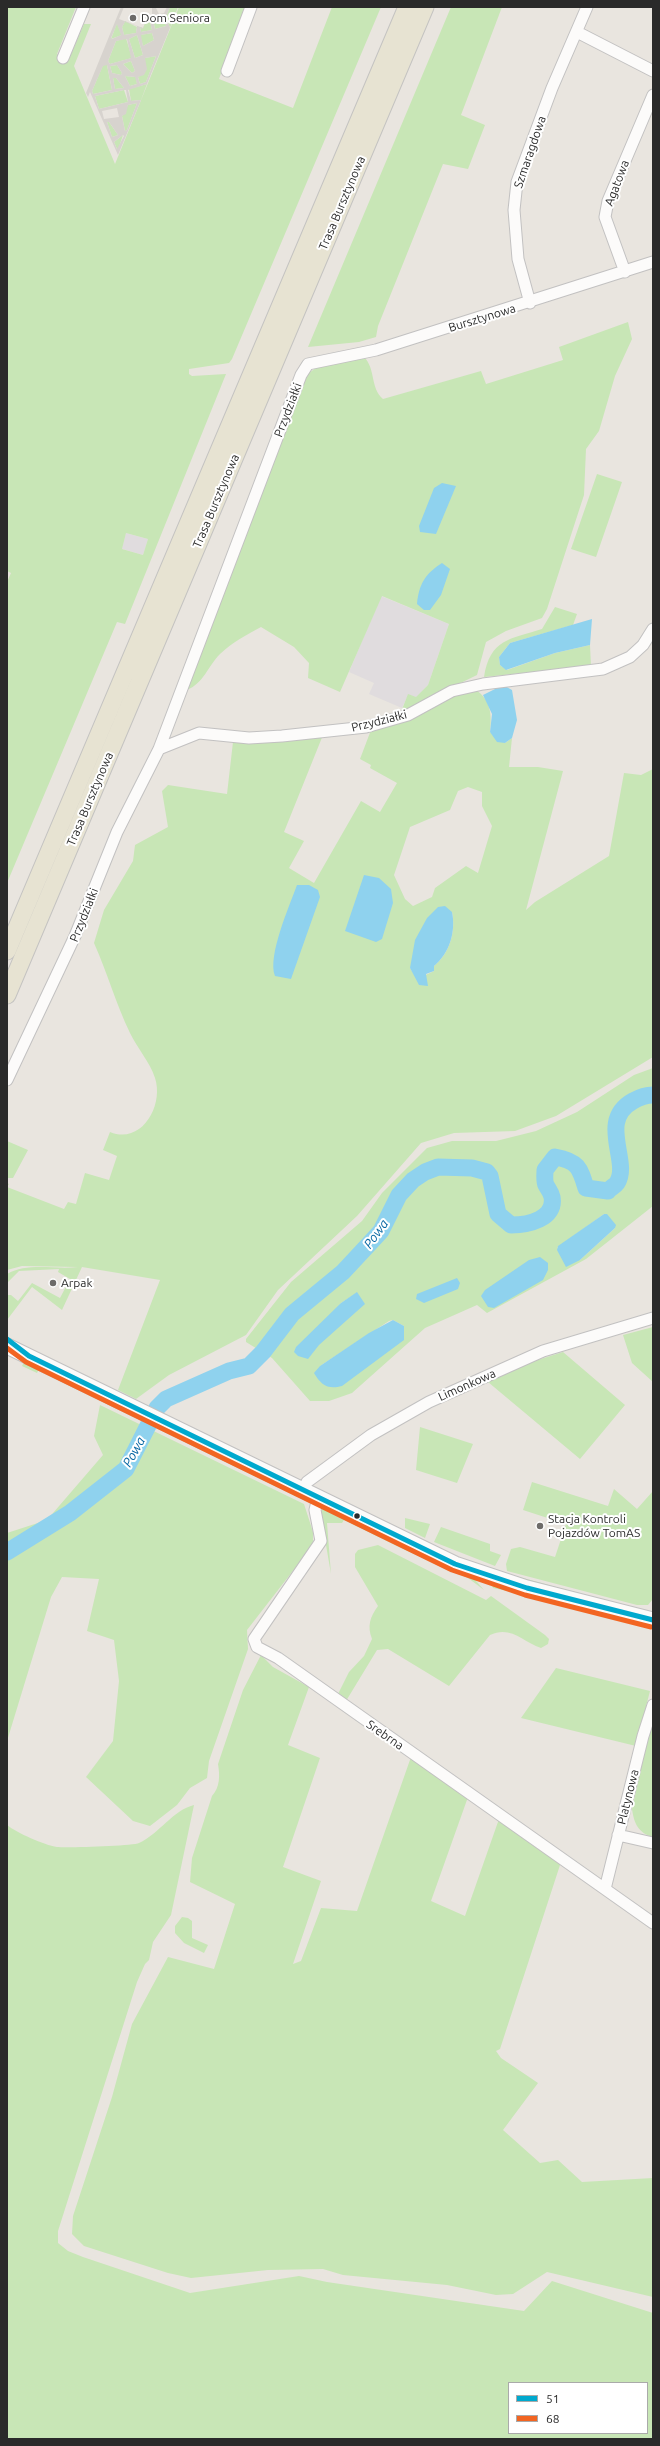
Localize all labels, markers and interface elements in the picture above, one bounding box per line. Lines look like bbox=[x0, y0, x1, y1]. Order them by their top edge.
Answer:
place label: Dom Seniora bbox=[141, 11, 210, 25]
marker: Dom Seniora bbox=[128, 13, 138, 23]
street label: Szmaragdowa bbox=[511, 114, 549, 190]
street label: Trasa Bursztynowa bbox=[316, 154, 368, 252]
street label: Agatowa bbox=[602, 158, 632, 208]
street label: Bursztynowa bbox=[447, 301, 517, 335]
street label: Przydziałki bbox=[271, 381, 305, 439]
street label: Trasa Bursztynowa bbox=[190, 452, 242, 550]
street label: Przydziałki bbox=[350, 707, 408, 735]
street label: Trasa Bursztynowa bbox=[64, 750, 116, 848]
street label: Przydziałki bbox=[67, 886, 101, 944]
water label: Powa bbox=[360, 1217, 392, 1251]
place label: Arpak bbox=[61, 1276, 93, 1290]
marker: Arpak bbox=[48, 1278, 58, 1288]
street label: Limonkowa bbox=[436, 1366, 498, 1404]
water label: Powa bbox=[119, 1434, 149, 1470]
unlabelled marker bbox=[352, 1511, 362, 1521]
place label: Stacja Kontroli Pojazdów TomAS bbox=[548, 1512, 640, 1540]
marker: Stacja Kontroli Pojazdów TomAS bbox=[535, 1521, 545, 1531]
street label: Srebrna bbox=[364, 1717, 406, 1753]
street label: Platynowa bbox=[614, 1768, 642, 1826]
legend bbox=[508, 2382, 648, 2434]
text: 51 bbox=[546, 2392, 560, 2405]
text: 68 bbox=[546, 2412, 560, 2425]

